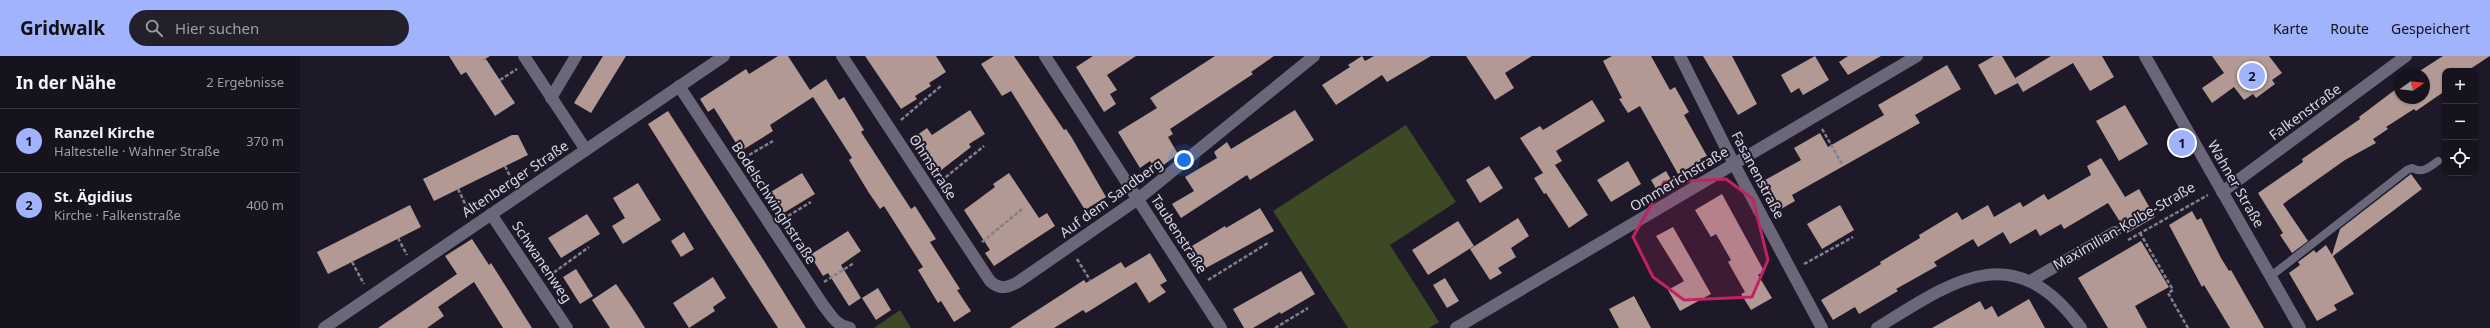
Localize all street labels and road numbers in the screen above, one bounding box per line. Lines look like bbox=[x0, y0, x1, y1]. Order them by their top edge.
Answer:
street label: Falkenstraße bbox=[2265, 79, 2345, 144]
street label: Fasanenstraße bbox=[1727, 128, 1790, 222]
street label: Ohmstraße bbox=[905, 130, 962, 203]
street label: Altenberger Straße bbox=[458, 136, 572, 221]
street label: Wahner Straße bbox=[2204, 137, 2269, 231]
street label: Bodelschwinghstraße bbox=[728, 138, 821, 268]
street label: Ommerichstraße bbox=[1626, 142, 1732, 215]
street label: Auf dem Sandberg bbox=[1055, 154, 1166, 241]
street label: Maximilian-Kolbe-Straße bbox=[2049, 177, 2198, 274]
street label: Taubenstraße bbox=[1147, 191, 1212, 277]
street label: Schwanenweg bbox=[508, 217, 577, 306]

